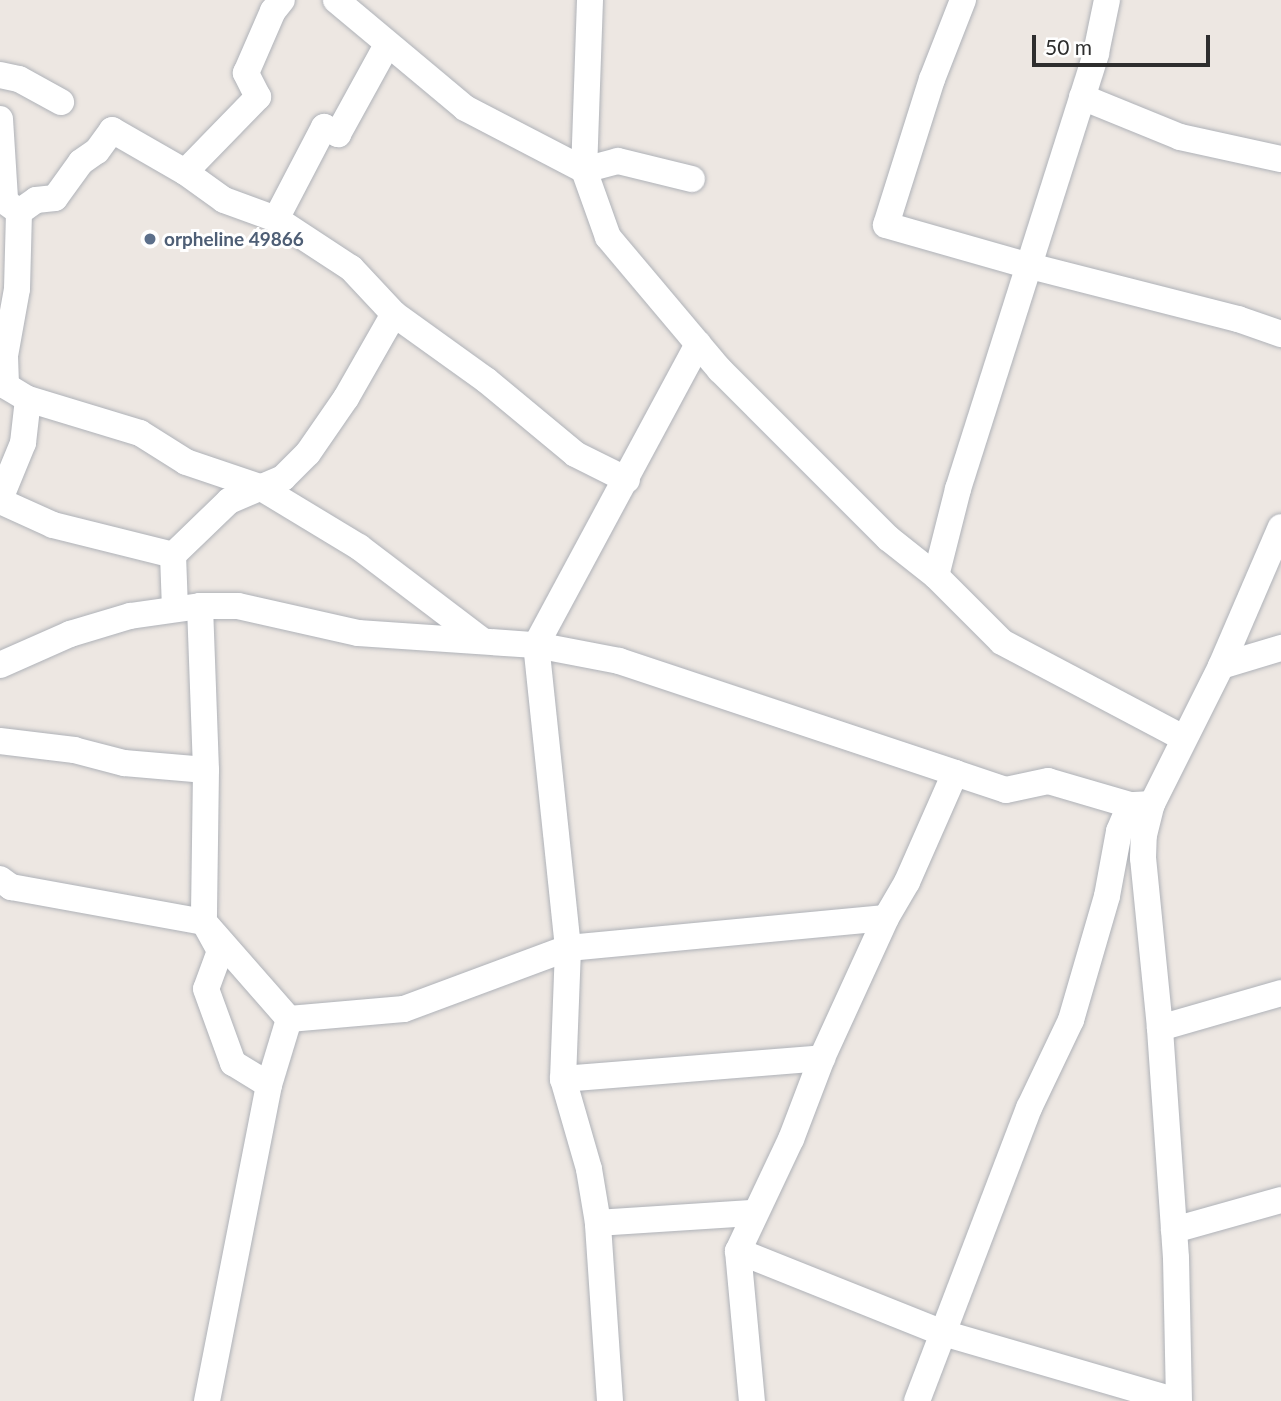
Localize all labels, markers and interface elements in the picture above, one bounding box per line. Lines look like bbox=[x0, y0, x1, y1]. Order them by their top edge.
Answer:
scale bar bbox=[1036, 21, 1214, 65]
text: 50 m bbox=[1045, 34, 1092, 59]
place label: orpheline 49866 bbox=[164, 228, 304, 250]
marker: orpheline 49866 bbox=[142, 231, 158, 247]

